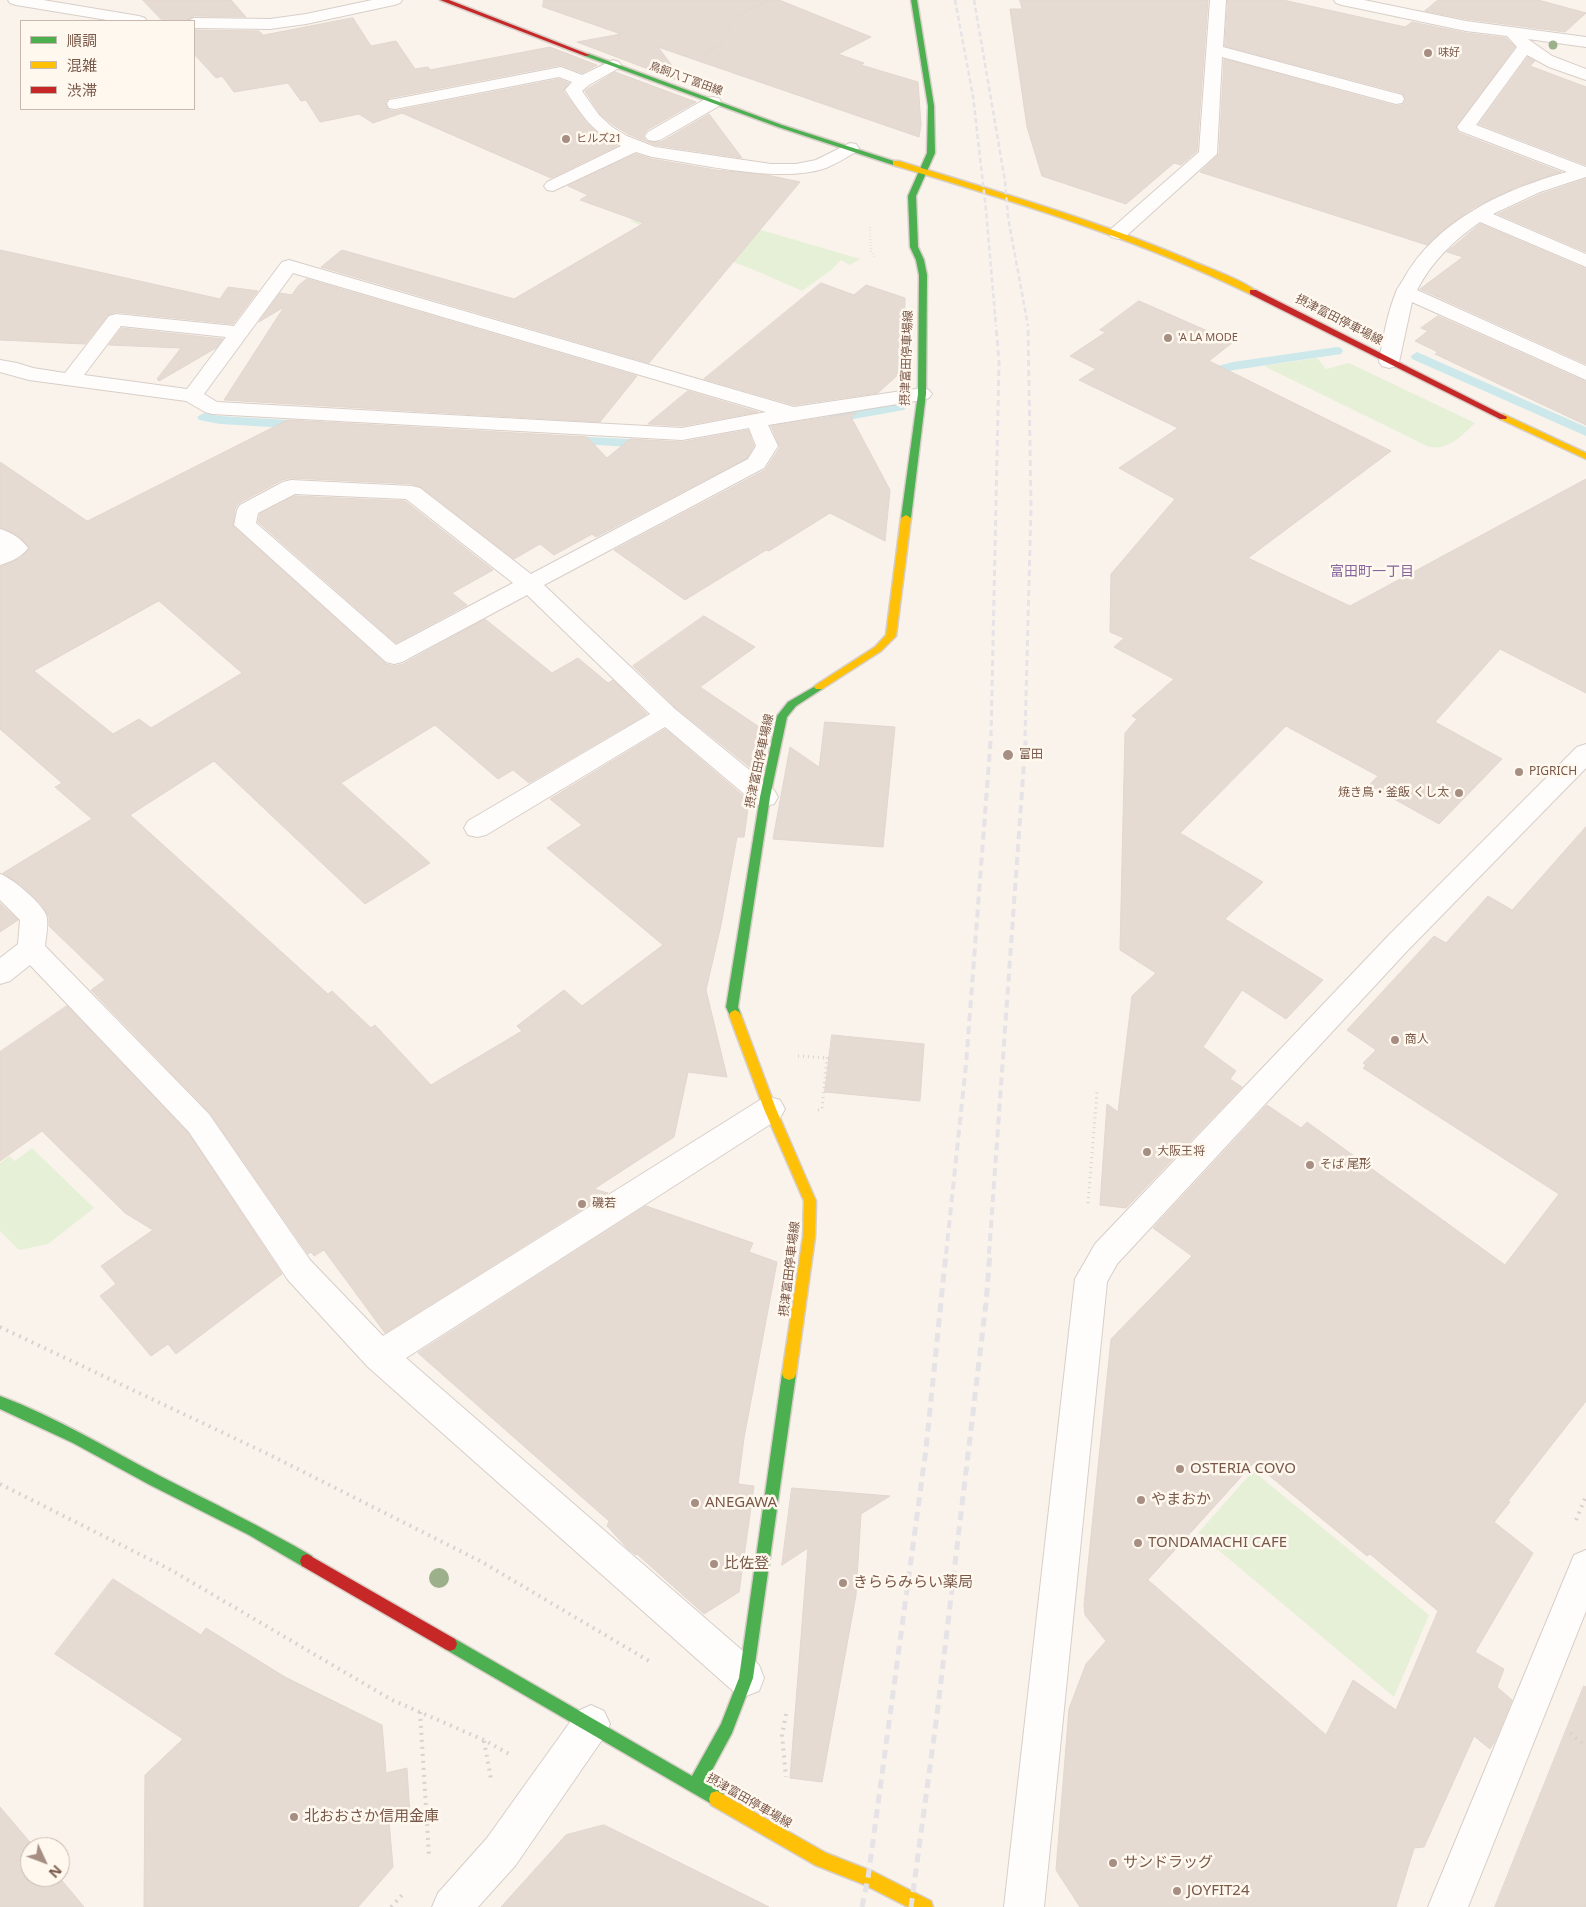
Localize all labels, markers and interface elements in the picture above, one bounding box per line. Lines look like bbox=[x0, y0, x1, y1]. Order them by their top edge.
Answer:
legend bbox=[20, 20, 195, 110]
text: 順調 bbox=[67, 30, 97, 50]
place label: 味好 bbox=[1438, 46, 1460, 60]
marker: 味好 bbox=[1422, 47, 1434, 59]
text: 混雑 bbox=[67, 55, 97, 75]
street label: 鳥飼八丁富田線 bbox=[648, 60, 724, 98]
text: 渋滞 bbox=[67, 80, 97, 100]
place label: ヒルズ21 bbox=[576, 132, 622, 146]
marker: ヒルズ21 bbox=[560, 133, 572, 145]
street label: 摂津富田停車場線 bbox=[1293, 292, 1385, 348]
street label: 摂津富田停車場線 bbox=[898, 310, 916, 406]
place label: 'A LA MODE bbox=[1178, 331, 1238, 345]
marker: 'A LA MODE bbox=[1162, 332, 1174, 344]
district label: 富田町一丁目 bbox=[1330, 564, 1414, 580]
street label: 摂津富田停車場線 bbox=[743, 713, 777, 809]
marker: 富田 bbox=[1001, 748, 1015, 762]
place label: 富田 bbox=[1019, 748, 1043, 762]
place label: PIGRICH bbox=[1529, 765, 1577, 779]
marker: PIGRICH bbox=[1513, 766, 1525, 778]
place label: 焼き鳥・釜飯 くし太 bbox=[1338, 786, 1449, 800]
marker: 焼き鳥・釜飯 くし太 bbox=[1453, 787, 1465, 799]
place label: 商人 bbox=[1405, 1033, 1429, 1047]
marker: 商人 bbox=[1389, 1034, 1401, 1046]
place label: 大阪王将 bbox=[1157, 1145, 1205, 1159]
marker: 大阪王将 bbox=[1141, 1146, 1153, 1158]
place label: そば 尾形 bbox=[1320, 1158, 1371, 1172]
marker: そば 尾形 bbox=[1304, 1159, 1316, 1171]
place label: 磯若 bbox=[592, 1197, 616, 1211]
marker: 磯若 bbox=[576, 1198, 588, 1210]
street label: 摂津富田停車場線 bbox=[777, 1220, 803, 1318]
place label: OSTERIA COVO bbox=[1190, 1460, 1296, 1478]
marker: OSTERIA COVO bbox=[1174, 1463, 1186, 1475]
place label: やまおか bbox=[1151, 1491, 1211, 1509]
place label: ANEGAWA bbox=[705, 1494, 777, 1512]
marker: やまおか bbox=[1135, 1494, 1147, 1506]
marker: ANEGAWA bbox=[689, 1497, 701, 1509]
place label: TONDAMACHI CAFE bbox=[1148, 1534, 1287, 1552]
marker: TONDAMACHI CAFE bbox=[1132, 1537, 1144, 1549]
place label: 比佐登 bbox=[724, 1555, 769, 1573]
marker: 比佐登 bbox=[708, 1558, 720, 1570]
place label: きららみらい薬局 bbox=[853, 1574, 973, 1592]
marker: きららみらい薬局 bbox=[837, 1577, 849, 1589]
street label: 摂津富田停車場線 bbox=[704, 1771, 794, 1831]
place label: 北おおさか信用金庫 bbox=[304, 1808, 439, 1826]
marker: 北おおさか信用金庫 bbox=[288, 1811, 300, 1823]
north arrow bbox=[20, 1837, 70, 1887]
place label: サンドラッグ bbox=[1123, 1854, 1213, 1872]
marker: サンドラッグ bbox=[1107, 1857, 1119, 1869]
text: N bbox=[45, 1861, 66, 1883]
place label: JOYFIT24 bbox=[1187, 1882, 1250, 1900]
marker: JOYFIT24 bbox=[1171, 1885, 1183, 1897]

